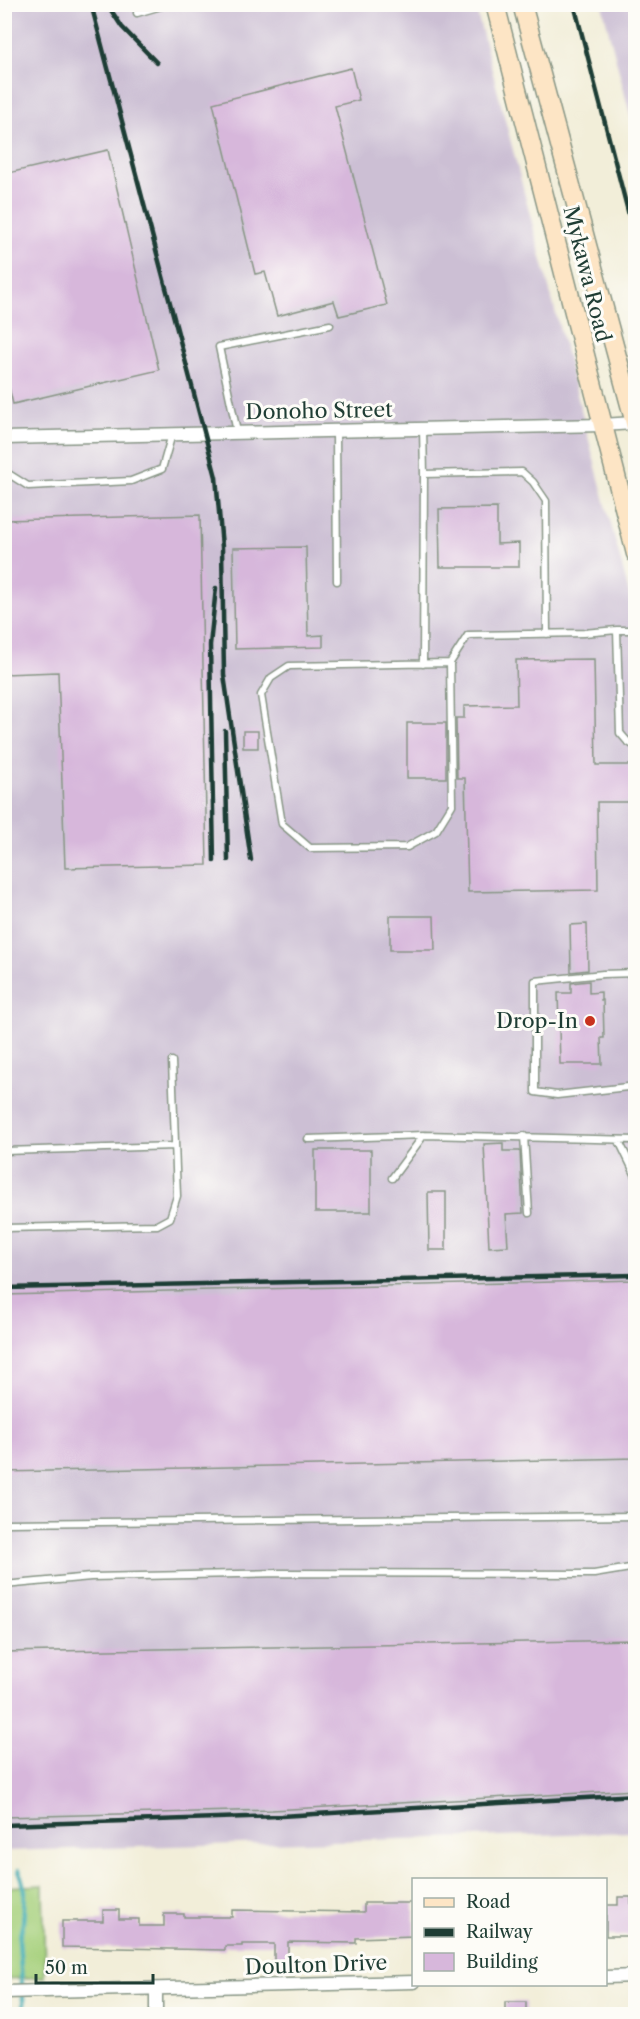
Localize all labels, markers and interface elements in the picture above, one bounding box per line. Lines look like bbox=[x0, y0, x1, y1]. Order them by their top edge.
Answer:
street label: Mykawa Road bbox=[558, 203, 617, 345]
street label: Donoho Street bbox=[245, 397, 393, 424]
place label: Drop-In bbox=[496, 1008, 578, 1033]
marker: Drop-In bbox=[583, 1014, 597, 1028]
legend bbox=[412, 1878, 607, 1986]
text: Road bbox=[466, 1891, 511, 1913]
text: Railway bbox=[466, 1921, 534, 1943]
scale bar bbox=[36, 1947, 153, 1985]
street label: Doulton Drive bbox=[244, 1950, 388, 1979]
text: Building bbox=[466, 1951, 538, 1973]
text: 50 m bbox=[45, 1957, 88, 1979]

